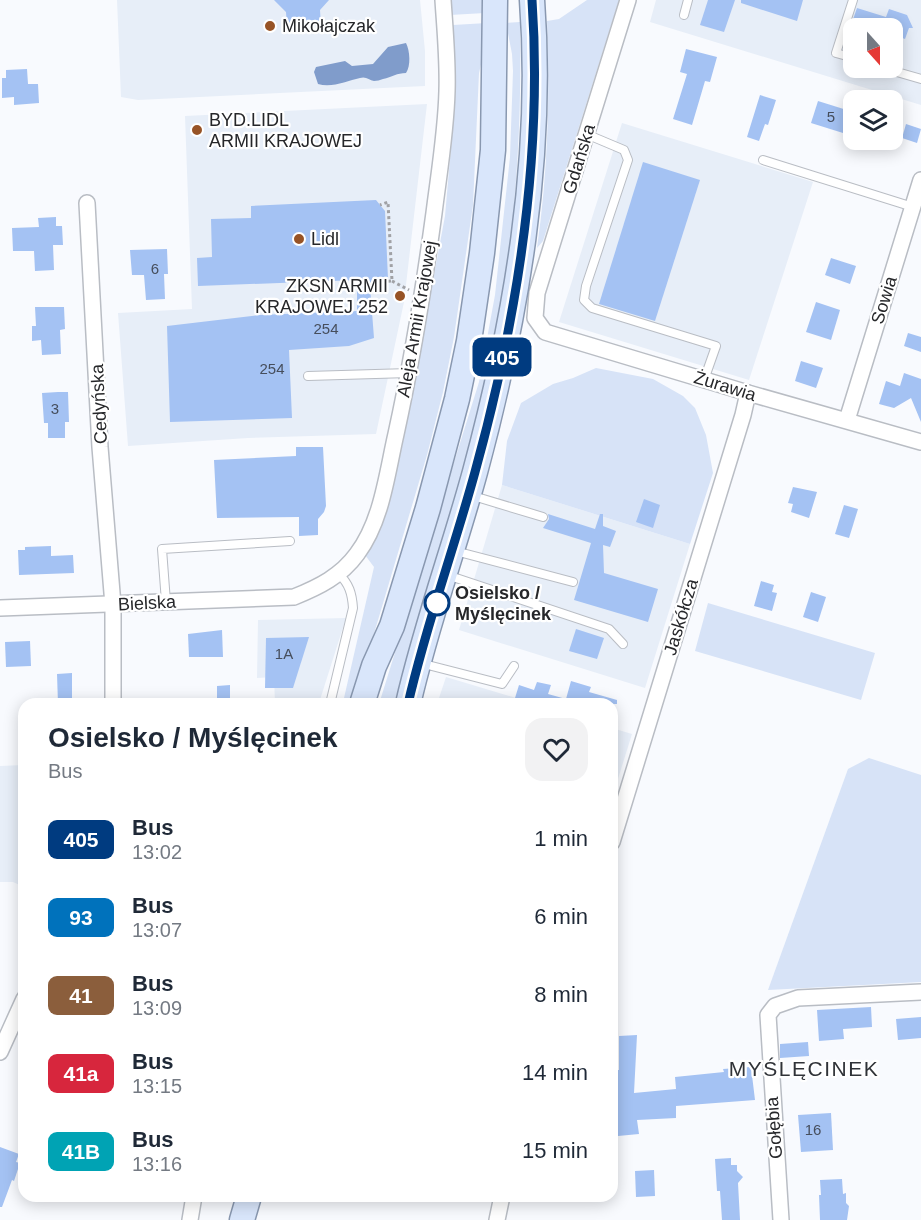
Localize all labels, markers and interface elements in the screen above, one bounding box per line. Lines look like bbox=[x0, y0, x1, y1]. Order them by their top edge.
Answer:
place label: Mikołajczak bbox=[282, 16, 376, 36]
north arrow bbox=[843, 18, 903, 78]
map controls bbox=[843, 18, 903, 150]
marker: Mikołajczak bbox=[263, 19, 277, 33]
button: layers bbox=[843, 90, 903, 150]
house number: 5 bbox=[827, 108, 835, 125]
place label: BYD.LIDL ARMII KRAJOWEJ bbox=[209, 110, 362, 151]
street label: Gdańska bbox=[559, 121, 599, 196]
marker: BYD.LIDL ARMII KRAJOWEJ bbox=[190, 123, 204, 137]
place label: Lidl bbox=[311, 229, 339, 249]
marker: Lidl bbox=[292, 232, 306, 246]
street label: Aleja Armii Krajowej bbox=[393, 239, 441, 399]
house number: 6 bbox=[151, 260, 159, 277]
street label: Sowia bbox=[867, 273, 901, 326]
place label: ZKSN ARMII KRAJOWEJ 252 bbox=[255, 276, 388, 317]
marker: ZKSN ARMII KRAJOWEJ 252 bbox=[393, 289, 407, 303]
house number: 254 bbox=[313, 320, 339, 337]
line badge: 405 bbox=[468, 338, 536, 376]
text: 405 bbox=[484, 346, 520, 369]
house number: 254 bbox=[259, 360, 285, 377]
street label: Cedyńska bbox=[87, 363, 111, 444]
street label: Żurawia bbox=[691, 367, 759, 405]
house number: 3 bbox=[51, 400, 59, 417]
street label: Jaskółcza bbox=[660, 575, 702, 658]
place label: Osielsko / Myślęcinek bbox=[455, 583, 552, 624]
marker: Osielsko / Myślęcinek bbox=[424, 590, 450, 616]
street label: Bielska bbox=[118, 591, 177, 615]
house number: 1A bbox=[275, 645, 293, 662]
button: heart bbox=[525, 718, 588, 781]
text: Osielsko / Myślęcinek bbox=[48, 722, 338, 753]
text: Bus bbox=[48, 760, 82, 782]
text: Bus bbox=[132, 815, 174, 840]
text: 1 min bbox=[534, 826, 588, 851]
text: 405 bbox=[63, 828, 99, 851]
text: 13:02 bbox=[132, 841, 182, 863]
text: Bus bbox=[132, 893, 174, 918]
text: 6 min bbox=[534, 904, 588, 929]
text: 93 bbox=[69, 906, 93, 929]
text: 13:07 bbox=[132, 919, 182, 941]
text: Bus bbox=[132, 971, 174, 996]
text: 8 min bbox=[534, 982, 588, 1007]
text: 41 bbox=[69, 984, 93, 1007]
text: 13:09 bbox=[132, 997, 182, 1019]
text: Bus bbox=[132, 1049, 174, 1074]
district label: MYŚLĘCINEK bbox=[729, 1057, 879, 1080]
text: 14 min bbox=[522, 1060, 588, 1085]
text: 41a bbox=[63, 1062, 99, 1085]
text: 13:15 bbox=[132, 1075, 182, 1097]
street label: Gołębia bbox=[762, 1095, 786, 1160]
house number: 16 bbox=[805, 1121, 821, 1138]
text: Bus bbox=[132, 1127, 174, 1152]
text: 15 min bbox=[522, 1138, 588, 1163]
text: 41B bbox=[62, 1140, 100, 1163]
text: 13:16 bbox=[132, 1153, 182, 1175]

